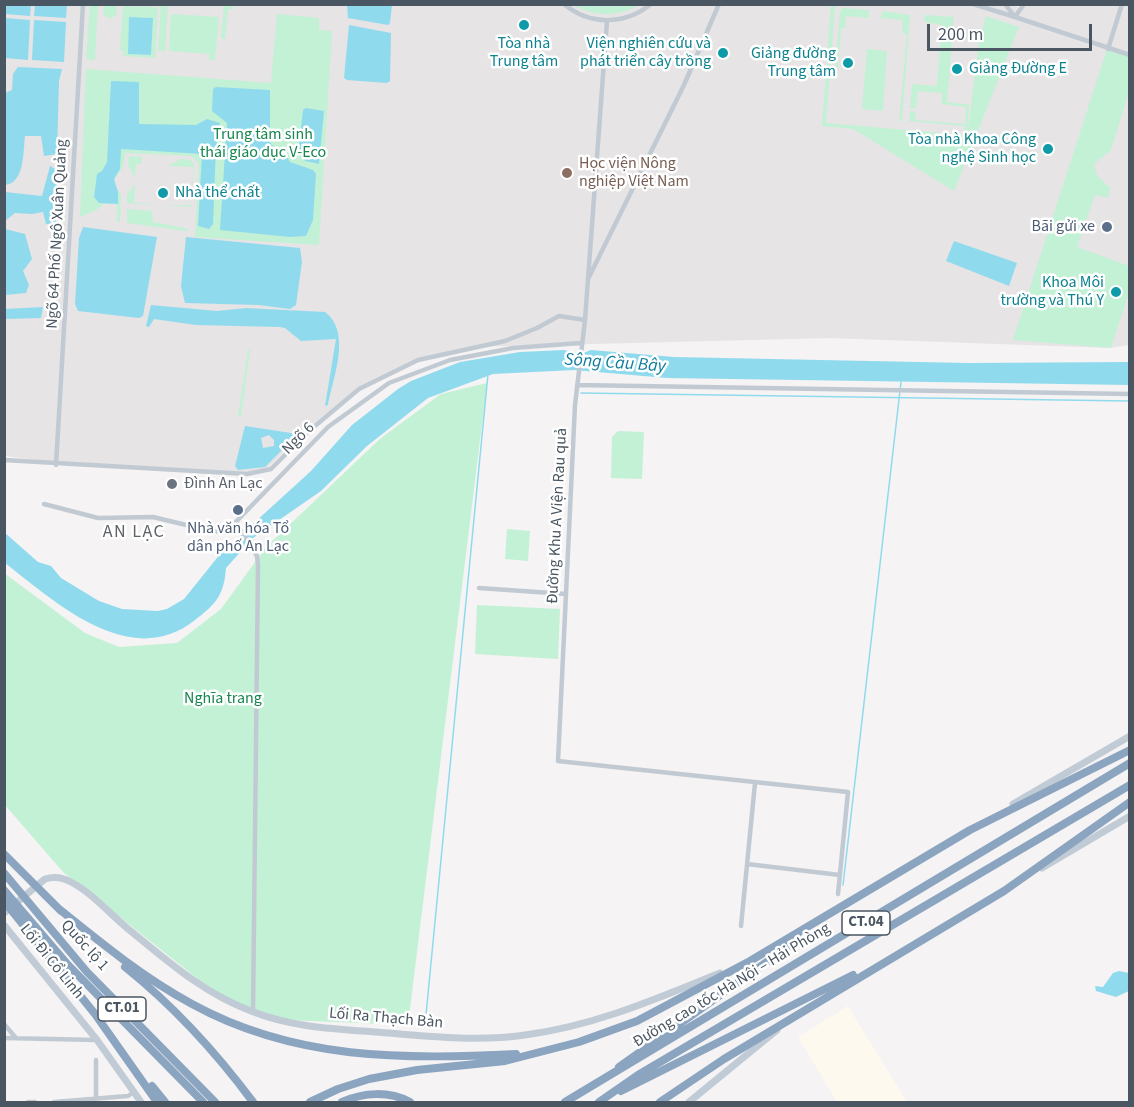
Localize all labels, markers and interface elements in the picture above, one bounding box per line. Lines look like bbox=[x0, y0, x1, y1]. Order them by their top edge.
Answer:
scale bar bbox=[930, 12, 1095, 50]
marker: Tòa nhà Trung tâm bbox=[517, 18, 531, 32]
text: 200 m bbox=[938, 22, 983, 47]
place label: Tòa nhà Trung tâm bbox=[490, 34, 558, 72]
place label: Viện nghiên cứu và phát triển cây trồng bbox=[580, 34, 711, 72]
place label: Giảng đường Trung tâm bbox=[751, 44, 836, 82]
marker: Viện nghiên cứu và phát triển cây trồng bbox=[716, 46, 730, 60]
marker: Giảng đường Trung tâm bbox=[841, 56, 855, 70]
place label: Giảng Đường E bbox=[969, 59, 1067, 79]
marker: Giảng Đường E bbox=[950, 62, 964, 76]
park label: Trung tâm sinh thái giáo dục V-Eco bbox=[200, 125, 326, 163]
place label: Tòa nhà Khoa Công nghệ Sinh học bbox=[908, 130, 1036, 168]
street label: Ngõ 64 Phố Ngô Xuân Quảng bbox=[43, 139, 73, 329]
marker: Tòa nhà Khoa Công nghệ Sinh học bbox=[1041, 142, 1055, 156]
place label: Học viện Nông nghiệp Việt Nam bbox=[579, 154, 689, 192]
marker: Học viện Nông nghiệp Việt Nam bbox=[560, 166, 574, 180]
place label: Nhà thể chất bbox=[175, 183, 260, 203]
marker: Nhà thể chất bbox=[156, 186, 170, 200]
place label: Bãi gửi xe bbox=[1031, 217, 1095, 237]
marker: Bãi gửi xe bbox=[1100, 220, 1114, 234]
place label: Khoa Môi trường và Thú Y bbox=[1000, 273, 1104, 311]
marker: Khoa Môi trường và Thú Y bbox=[1109, 285, 1123, 299]
water label: Sông Cầu Bây bbox=[564, 350, 666, 378]
street label: Ngõ 6 bbox=[279, 419, 319, 459]
street label: Đường Khu A Viện Rau quả bbox=[544, 428, 572, 604]
place label: Đình An Lạc bbox=[184, 474, 263, 494]
marker: Đình An Lạc bbox=[165, 477, 179, 491]
marker: Nhà văn hóa Tổ dân phố An Lạc bbox=[231, 503, 245, 517]
place label: Nhà văn hóa Tổ dân phố An Lạc bbox=[187, 519, 289, 557]
district label: AN LẠC bbox=[103, 522, 165, 544]
park label: Nghĩa trang bbox=[184, 689, 262, 709]
road number: CT.04 bbox=[842, 911, 890, 935]
street label: Quốc lộ 1 bbox=[56, 916, 112, 976]
street label: Đường cao tốc Hà Nội – Hải Phòng bbox=[630, 919, 834, 1053]
street label: Lối Đi Cổ Linh bbox=[15, 921, 87, 1003]
road number: CT.01 bbox=[98, 997, 146, 1021]
street label: Lối Ra Thạch Bàn bbox=[328, 1004, 444, 1034]

